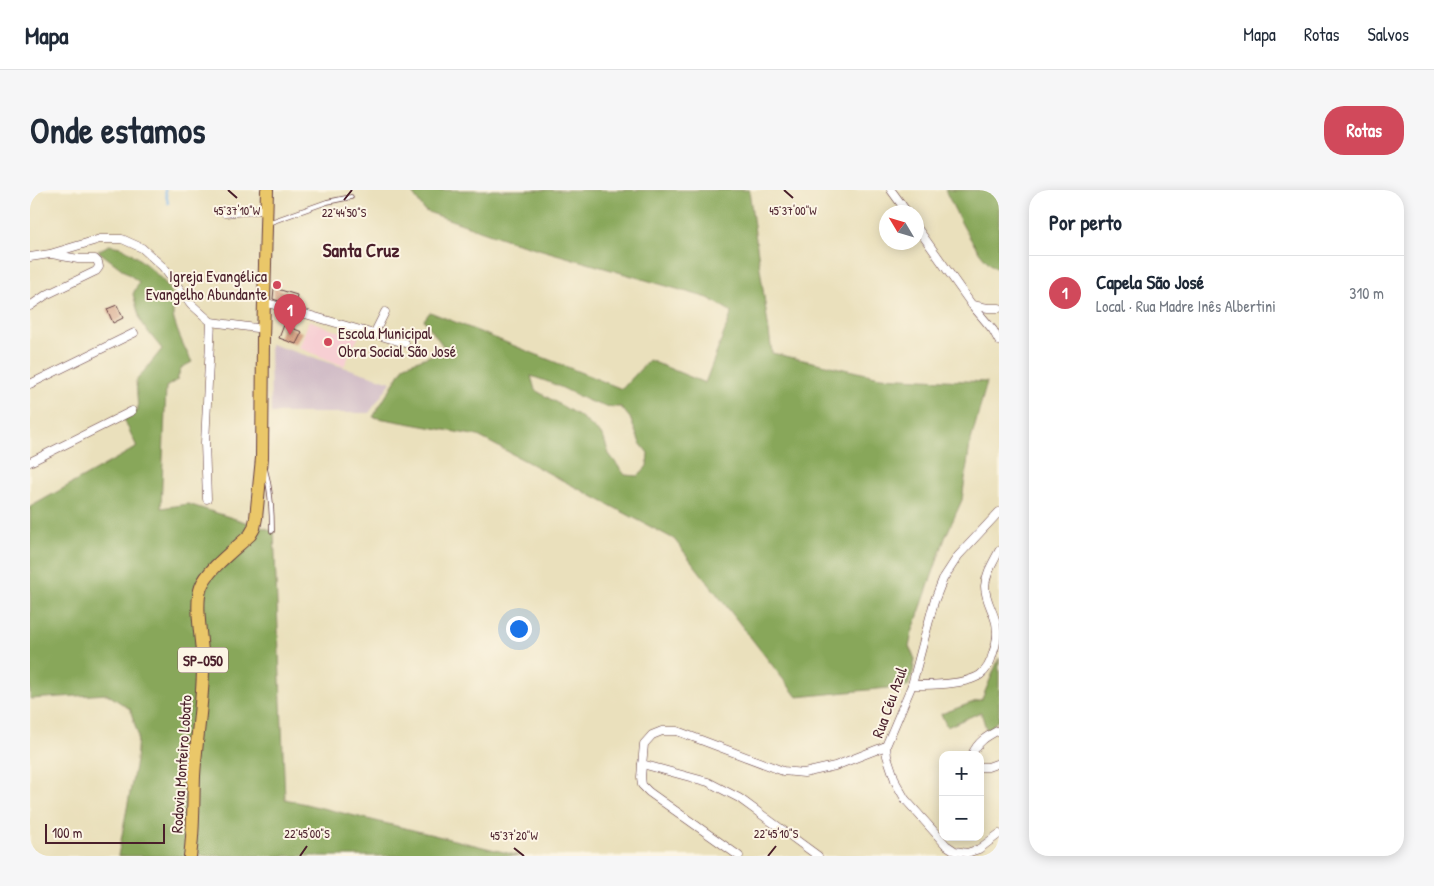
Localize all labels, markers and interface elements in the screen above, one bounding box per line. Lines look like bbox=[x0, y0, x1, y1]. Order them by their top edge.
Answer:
text: Mapa bbox=[25, 19, 68, 51]
text: Mapa bbox=[1243, 22, 1276, 47]
text: Rotas bbox=[1304, 22, 1340, 47]
text: Salvos bbox=[1368, 22, 1409, 47]
button: Rotas bbox=[1324, 106, 1404, 155]
text: Onde estamos bbox=[30, 107, 205, 154]
text: 45°37'10"W bbox=[214, 202, 261, 219]
text: 45°37'00"W bbox=[769, 202, 817, 219]
text: 22°44'50"S bbox=[322, 204, 367, 221]
north arrow bbox=[879, 205, 924, 250]
text: Por perto bbox=[1049, 208, 1122, 237]
district label: Santa Cruz bbox=[323, 237, 400, 263]
place label: Igreja Evangélica Evangelho Abundante bbox=[146, 265, 268, 305]
text: Capela São José bbox=[1096, 269, 1204, 295]
marker: Igreja Evangélica Evangelho Abundante bbox=[271, 279, 283, 291]
text: 1 bbox=[1062, 282, 1068, 304]
text: 310 m bbox=[1349, 282, 1384, 304]
pin: 1 bbox=[274, 294, 306, 335]
text: Local · Rua Madre Inês Albertini bbox=[1096, 295, 1276, 317]
place label: Escola Municipal Obra Social São José bbox=[338, 322, 457, 362]
marker: Escola Municipal Obra Social São José bbox=[322, 336, 334, 348]
your location bbox=[506, 616, 532, 642]
road number: SP-050 bbox=[178, 648, 228, 672]
street label: Rua Céu Azul bbox=[866, 663, 912, 741]
street label: Rodovia Monteiro Lobato bbox=[165, 694, 197, 834]
map controls bbox=[939, 751, 984, 841]
button: + bbox=[939, 751, 984, 796]
button: − bbox=[939, 796, 984, 841]
scale bar bbox=[45, 821, 165, 844]
text: 100 m bbox=[52, 823, 82, 842]
text: 22°45'00"S bbox=[284, 825, 330, 842]
text: 22°45'10"S bbox=[754, 825, 799, 842]
text: 45°37'20"W bbox=[490, 827, 538, 844]

